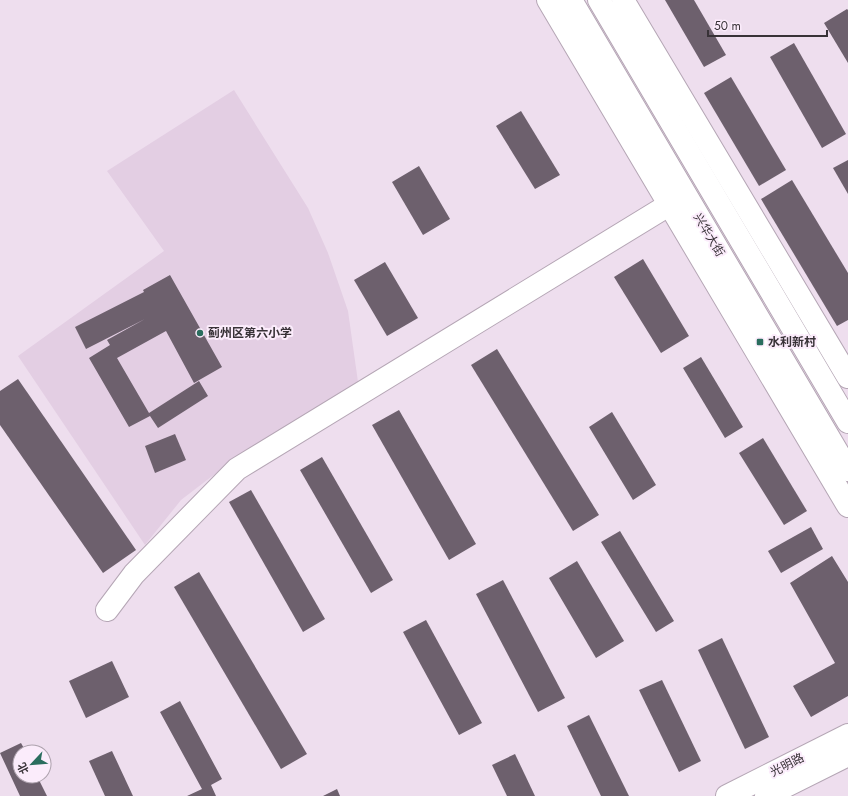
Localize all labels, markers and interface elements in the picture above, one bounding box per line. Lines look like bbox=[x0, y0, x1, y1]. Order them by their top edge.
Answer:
scale bar bbox=[708, 12, 827, 38]
text: 50 m bbox=[714, 17, 741, 35]
street label: 兴华大街 bbox=[689, 210, 729, 260]
place label: 蓟州区第六小学 bbox=[208, 324, 292, 342]
marker: 蓟州区第六小学 bbox=[195, 328, 205, 338]
place label: 水利新村 bbox=[768, 333, 816, 351]
marker: 水利新村 bbox=[755, 337, 765, 347]
north arrow bbox=[12, 744, 52, 784]
street label: 光明路 bbox=[767, 749, 807, 781]
text: 北 bbox=[13, 760, 33, 777]

